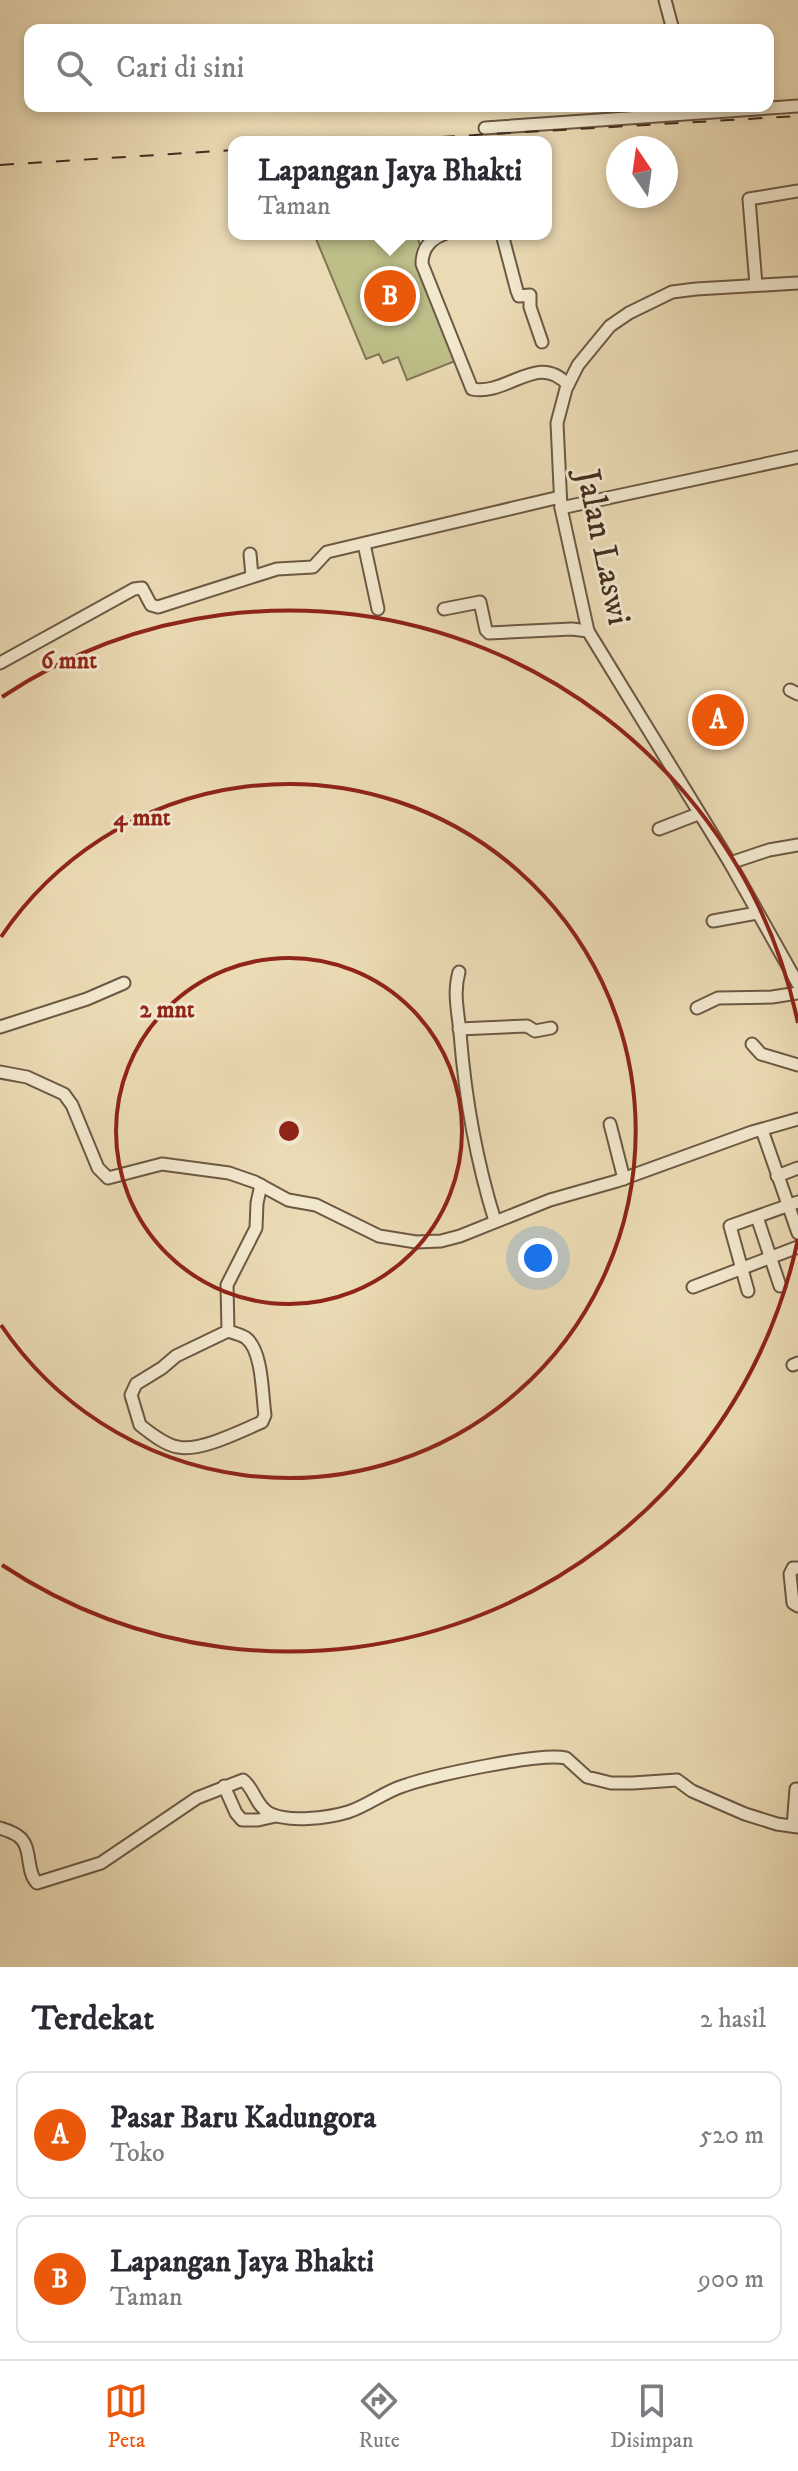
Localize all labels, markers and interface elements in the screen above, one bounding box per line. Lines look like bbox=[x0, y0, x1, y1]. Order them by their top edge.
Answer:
search box bbox=[24, 24, 774, 112]
icon: search bbox=[52, 46, 96, 90]
text: Cari di sini bbox=[116, 50, 244, 87]
popup bbox=[228, 136, 552, 240]
north arrow bbox=[606, 136, 678, 208]
text: Lapangan Jaya Bhakti bbox=[258, 153, 522, 190]
text: Taman bbox=[258, 190, 331, 223]
pin: B bbox=[364, 266, 416, 326]
street label: Jalan Laswi bbox=[565, 463, 640, 629]
text: 6 mnt bbox=[41, 646, 97, 676]
pin: A bbox=[692, 690, 744, 750]
text: 4 mnt bbox=[113, 803, 171, 833]
text: 2 mnt bbox=[139, 995, 195, 1025]
centre of rings bbox=[275, 1117, 303, 1145]
your location bbox=[518, 1238, 558, 1278]
text: Terdekat bbox=[32, 1998, 154, 2040]
text: 2 hasil bbox=[700, 2003, 766, 2036]
text: Pasar Baru Kadungora bbox=[110, 2100, 376, 2137]
text: A bbox=[52, 2119, 68, 2152]
text: 520 m bbox=[699, 2119, 764, 2152]
text: Toko bbox=[110, 2137, 165, 2170]
text: Lapangan Jaya Bhakti bbox=[110, 2244, 374, 2281]
text: B bbox=[52, 2263, 68, 2296]
text: 900 m bbox=[698, 2263, 764, 2296]
text: Taman bbox=[110, 2281, 183, 2314]
tab: Peta bbox=[104, 2379, 148, 2454]
tab: Rute bbox=[357, 2379, 401, 2454]
tab: Disimpan bbox=[610, 2379, 694, 2454]

